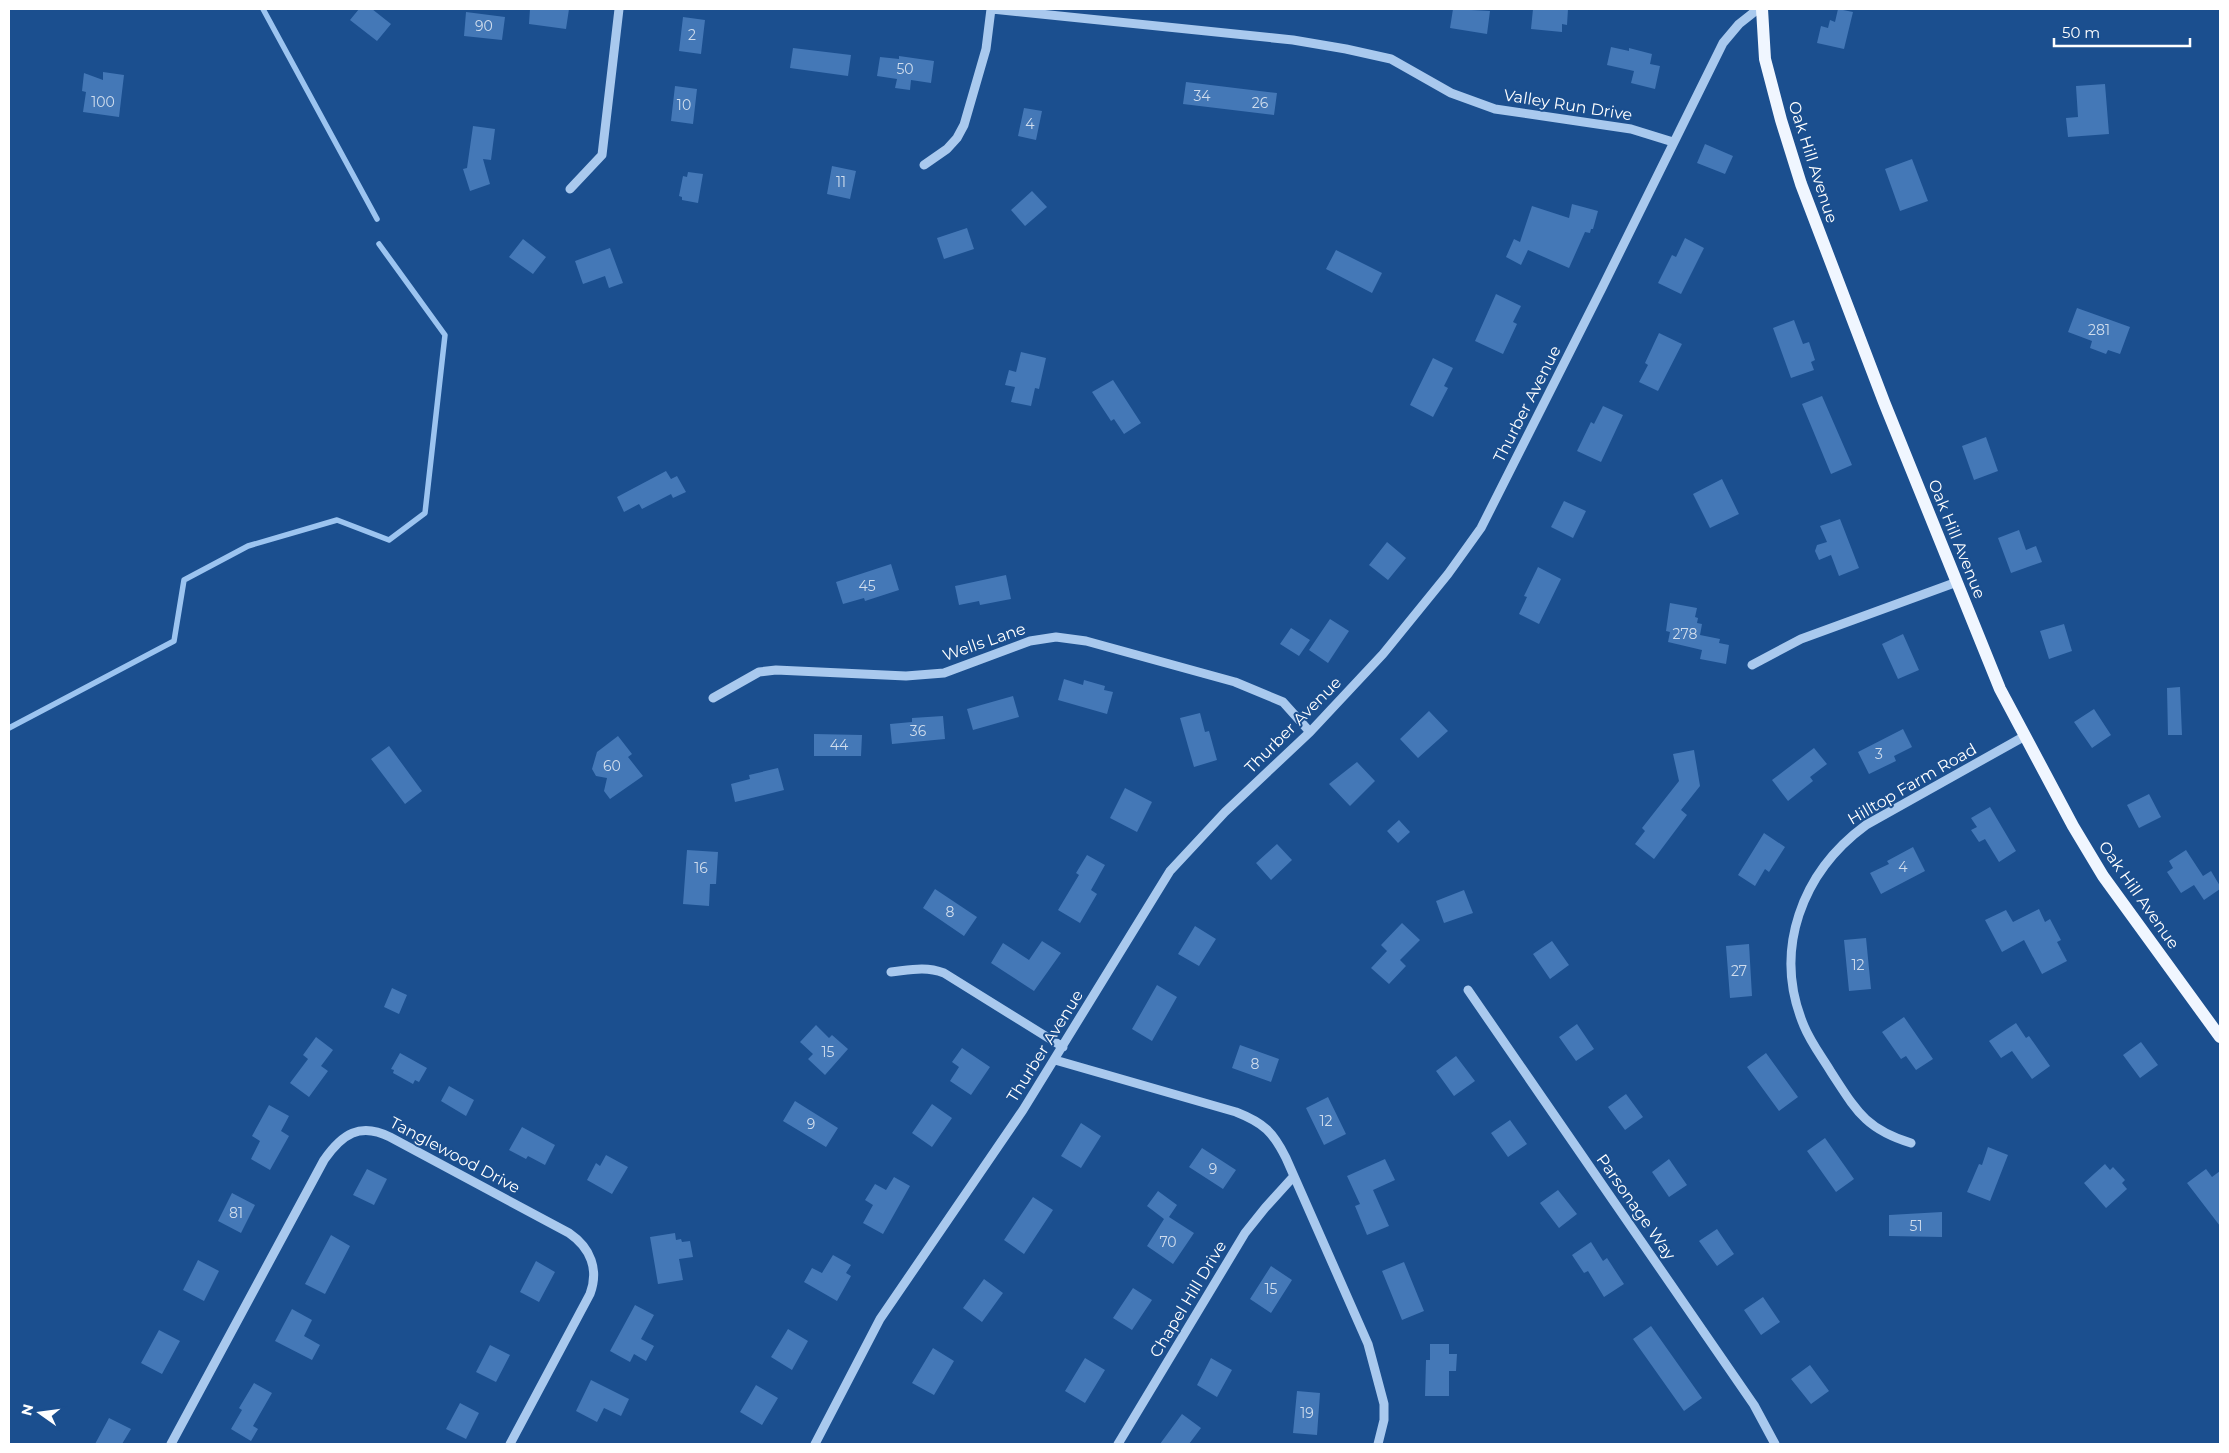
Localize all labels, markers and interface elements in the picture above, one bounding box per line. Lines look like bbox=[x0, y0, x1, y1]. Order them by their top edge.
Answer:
scale bar bbox=[2054, 15, 2190, 47]
house number: 90 bbox=[475, 17, 493, 35]
text: 50 m bbox=[2062, 23, 2100, 42]
house number: 2 bbox=[688, 26, 696, 44]
house number: 50 bbox=[896, 60, 914, 78]
street label: Valley Run Drive bbox=[1502, 85, 1634, 125]
house number: 34 bbox=[1193, 87, 1211, 105]
house number: 100 bbox=[91, 93, 115, 111]
house number: 26 bbox=[1252, 94, 1269, 112]
house number: 10 bbox=[677, 96, 691, 114]
street label: Oak Hill Avenue bbox=[1784, 99, 1842, 225]
house number: 4 bbox=[1025, 115, 1035, 133]
house number: 11 bbox=[836, 173, 846, 191]
house number: 281 bbox=[2088, 321, 2110, 339]
street label: Thurber Avenue bbox=[1489, 342, 1565, 466]
street label: Oak Hill Avenue bbox=[1924, 477, 1990, 601]
house number: 45 bbox=[858, 577, 876, 595]
street label: Wells Lane bbox=[940, 619, 1028, 665]
house number: 278 bbox=[1673, 625, 1697, 643]
street label: Thurber Avenue bbox=[1241, 673, 1345, 777]
house number: 36 bbox=[910, 722, 927, 740]
house number: 44 bbox=[830, 736, 849, 754]
street label: Hilltop Farm Road bbox=[1844, 739, 1980, 829]
house number: 3 bbox=[1875, 745, 1883, 763]
house number: 60 bbox=[603, 757, 621, 775]
street label: Oak Hill Avenue bbox=[2095, 837, 2183, 953]
house number: 4 bbox=[1898, 858, 1908, 876]
house number: 16 bbox=[694, 859, 708, 877]
house number: 8 bbox=[946, 903, 955, 921]
house number: 12 bbox=[1851, 956, 1865, 974]
house number: 27 bbox=[1731, 962, 1747, 980]
street label: Thurber Avenue bbox=[1003, 986, 1087, 1106]
house number: 15 bbox=[822, 1043, 835, 1061]
house number: 8 bbox=[1251, 1055, 1260, 1073]
house number: 12 bbox=[1319, 1112, 1333, 1130]
street label: Tanglewood Drive bbox=[387, 1113, 523, 1197]
house number: 9 bbox=[807, 1115, 815, 1133]
street label: Parsonage Way bbox=[1592, 1150, 1680, 1264]
house number: 9 bbox=[1209, 1160, 1217, 1178]
house number: 81 bbox=[229, 1204, 243, 1222]
house number: 51 bbox=[1910, 1217, 1922, 1235]
house number: 70 bbox=[1159, 1233, 1177, 1251]
street label: Chapel Hill Drive bbox=[1146, 1237, 1230, 1361]
house number: 15 bbox=[1265, 1280, 1278, 1298]
north arrow bbox=[15, 1388, 65, 1438]
text: N bbox=[17, 1402, 37, 1418]
house number: 19 bbox=[1300, 1404, 1314, 1422]

